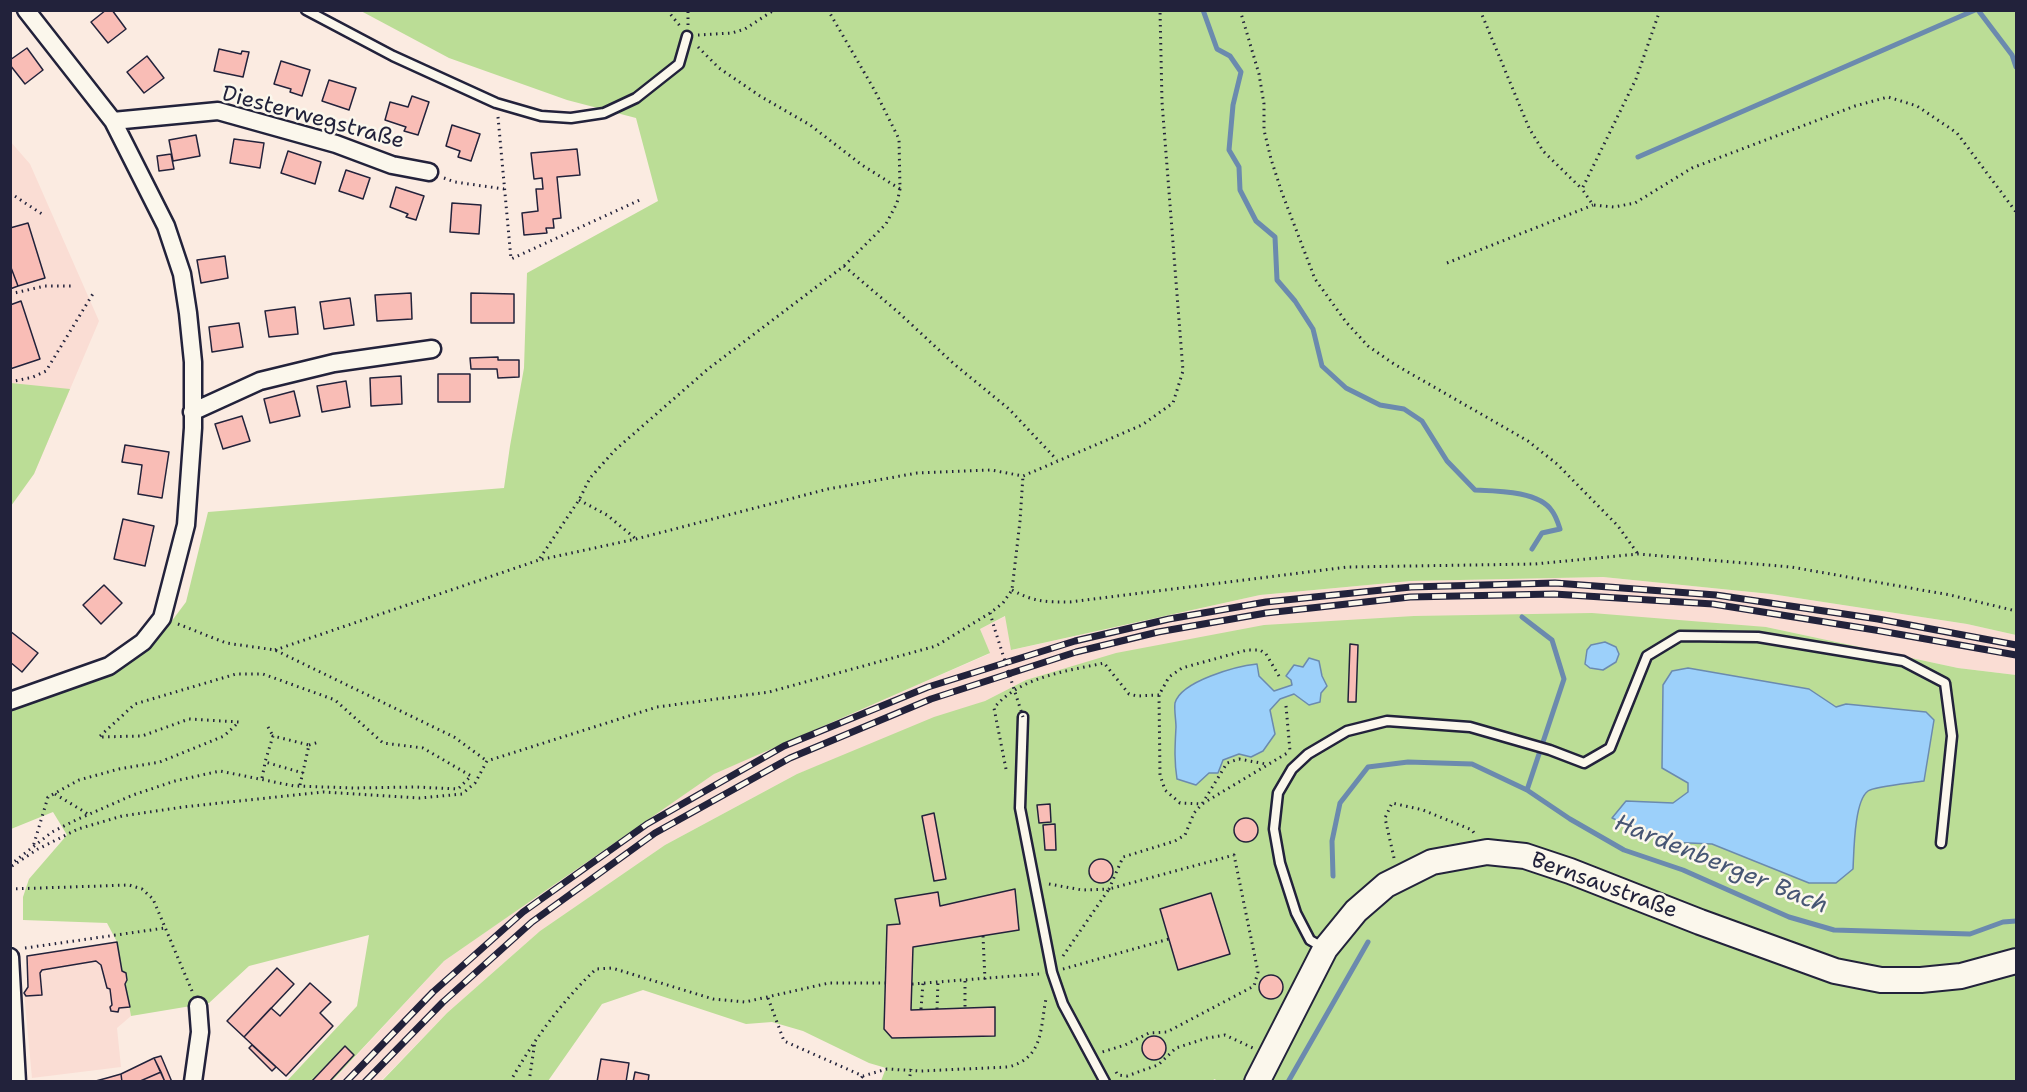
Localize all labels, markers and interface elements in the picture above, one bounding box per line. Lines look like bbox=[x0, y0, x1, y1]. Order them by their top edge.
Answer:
street label: Diesterwegstraße bbox=[219, 81, 407, 155]
water label: Hardenberger Bach bbox=[1610, 809, 1832, 921]
street label: Bernsaustraße bbox=[1527, 847, 1681, 925]

